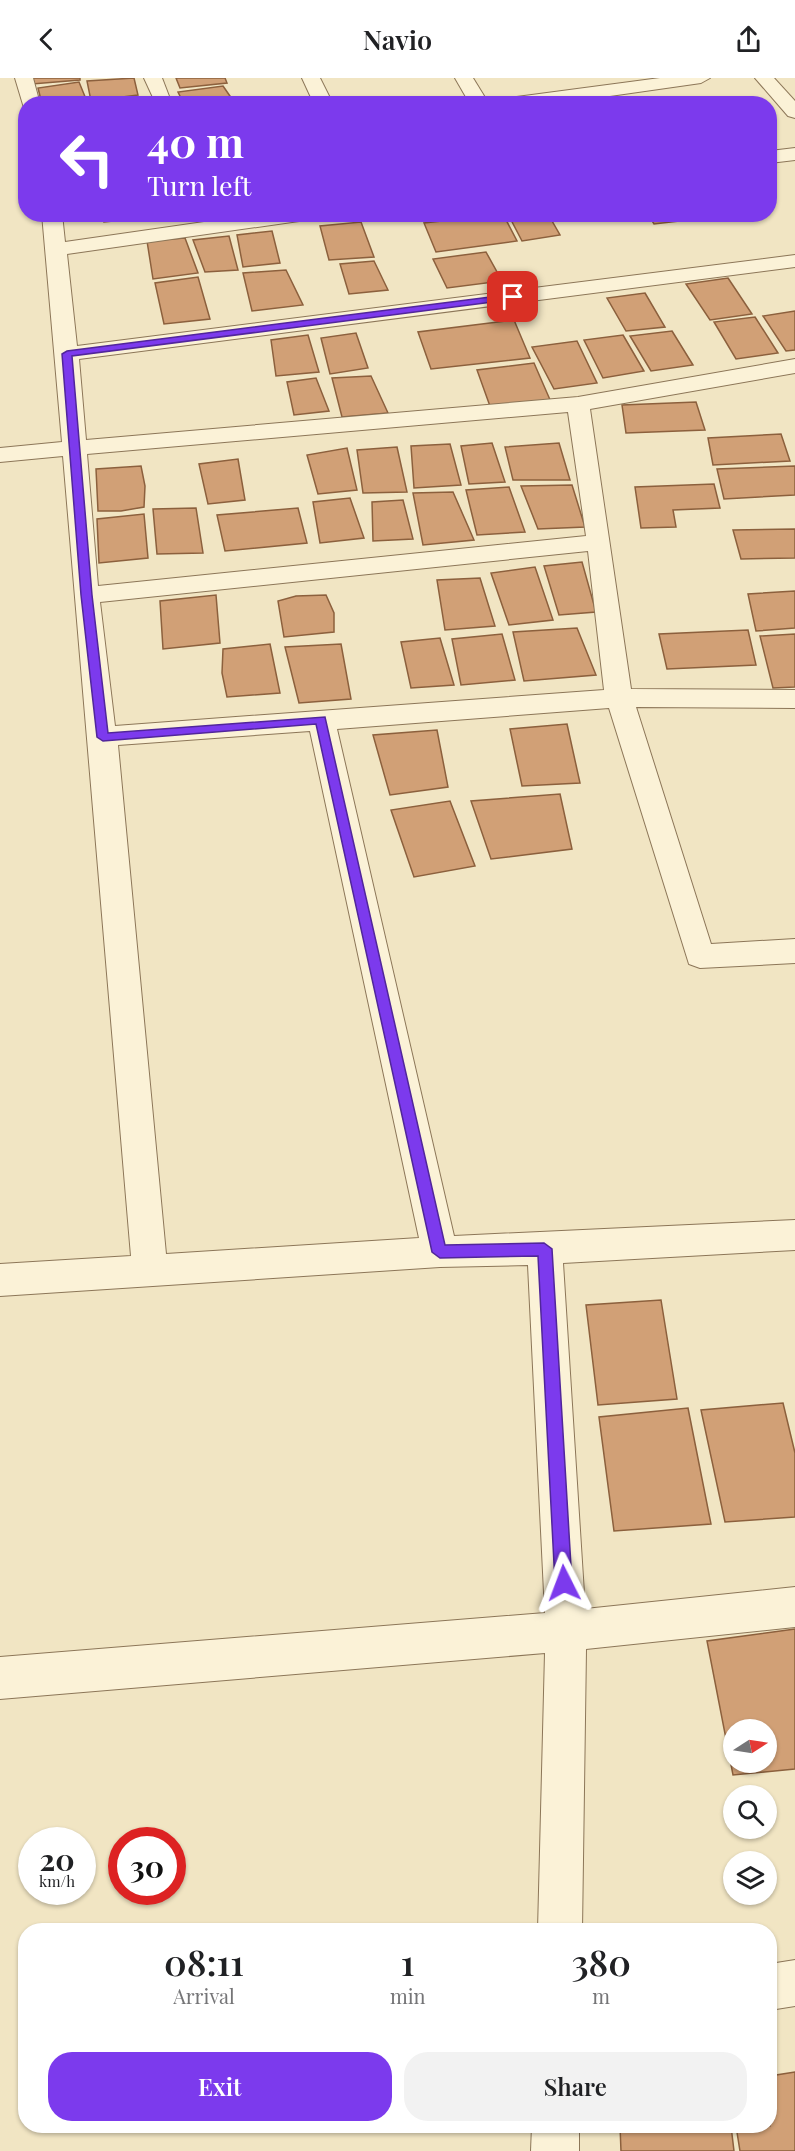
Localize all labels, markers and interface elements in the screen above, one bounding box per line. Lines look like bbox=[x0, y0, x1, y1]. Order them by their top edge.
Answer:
text: Navio bbox=[363, 21, 432, 57]
icon: back bbox=[30, 23, 63, 56]
icon: share bbox=[732, 23, 765, 56]
text: 40 m bbox=[147, 113, 244, 169]
icon: left bbox=[48, 120, 126, 198]
text: Turn left bbox=[147, 167, 251, 203]
pin bbox=[487, 271, 538, 322]
icon: arrive bbox=[496, 280, 529, 313]
position arrow bbox=[532, 1551, 596, 1615]
north arrow bbox=[723, 1719, 777, 1773]
map controls bbox=[723, 1719, 777, 1905]
button: search bbox=[723, 1785, 777, 1839]
speed limit sign: 30 bbox=[108, 1827, 186, 1905]
text: 20 bbox=[39, 1839, 75, 1879]
button: layers bbox=[723, 1851, 777, 1905]
text: km/h bbox=[39, 1871, 75, 1891]
text: 08:11 bbox=[164, 1937, 244, 1985]
text: 1 bbox=[401, 1937, 414, 1985]
text: 380 bbox=[571, 1937, 631, 1985]
text: Arrival bbox=[173, 1982, 235, 2009]
text: min bbox=[390, 1982, 425, 2009]
text: m bbox=[592, 1982, 610, 2009]
button: Exit bbox=[48, 2052, 392, 2121]
button: Share bbox=[404, 2052, 747, 2121]

